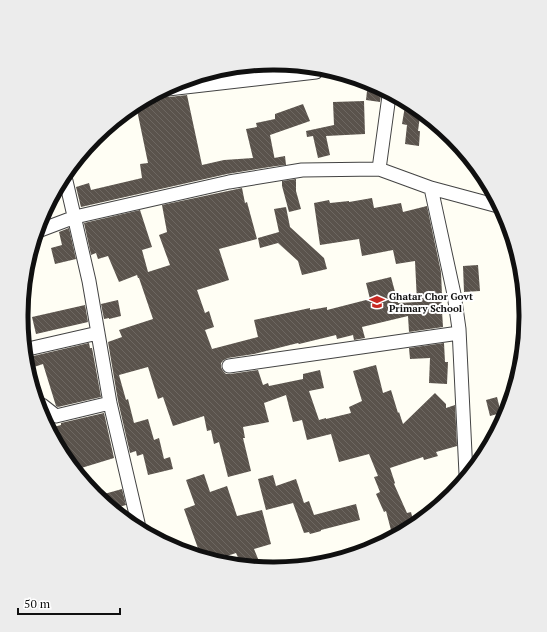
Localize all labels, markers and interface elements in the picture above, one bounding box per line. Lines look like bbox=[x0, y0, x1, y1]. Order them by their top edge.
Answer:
place label: Ghatar Chor Govt Primary School bbox=[389, 290, 473, 315]
school or university icon: Ghatar Chor Govt Primary School bbox=[368, 293, 386, 311]
scale bar bbox=[18, 590, 120, 616]
text: 50 m bbox=[24, 596, 51, 611]

